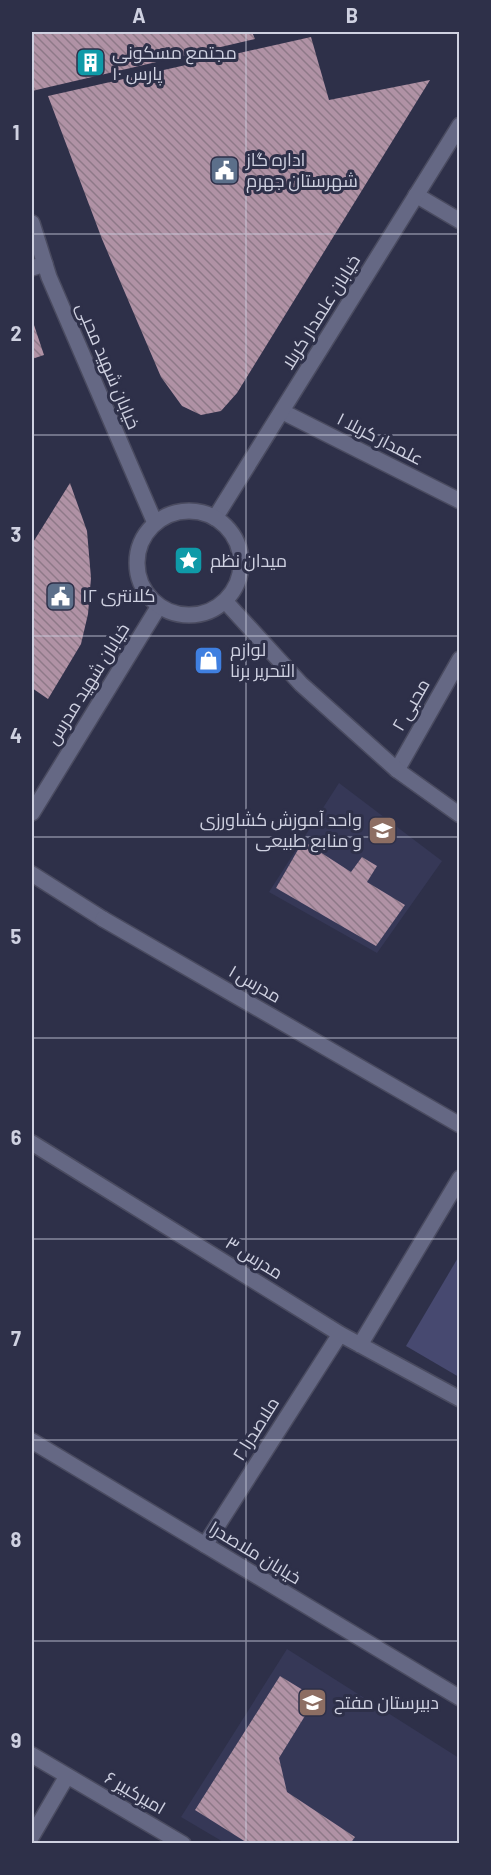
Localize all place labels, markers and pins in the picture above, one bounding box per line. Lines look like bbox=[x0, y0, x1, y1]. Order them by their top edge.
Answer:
place label: مجتمع مسکونی پارس ۱۰ bbox=[112, 41, 237, 86]
building icon: مجتمع مسکونی پارس ۱۰ bbox=[75, 47, 107, 79]
place label: اداره گاز شهرستان جهرم bbox=[245, 148, 358, 193]
public building icon: اداره گاز شهرستان جهرم bbox=[209, 154, 241, 186]
place icon: میدان نظم bbox=[173, 545, 205, 577]
place label: میدان نظم bbox=[210, 549, 287, 573]
public building icon: کلانتری ۱۲ bbox=[45, 580, 77, 612]
place label: کلانتری ۱۲ bbox=[82, 584, 156, 607]
place label: لوازم التحریر برنا bbox=[230, 638, 295, 682]
shop icon: لوازم التحریر برنا bbox=[193, 644, 225, 676]
place label: واحد آموزش کشاورزی و منابع طبیعی bbox=[200, 808, 362, 853]
school or university icon: واحد آموزش کشاورزی و منابع طبیعی bbox=[367, 814, 399, 846]
school or university icon: دبیرستان مفتح bbox=[297, 1687, 329, 1719]
place label: دبیرستان مفتح bbox=[334, 1691, 439, 1715]

